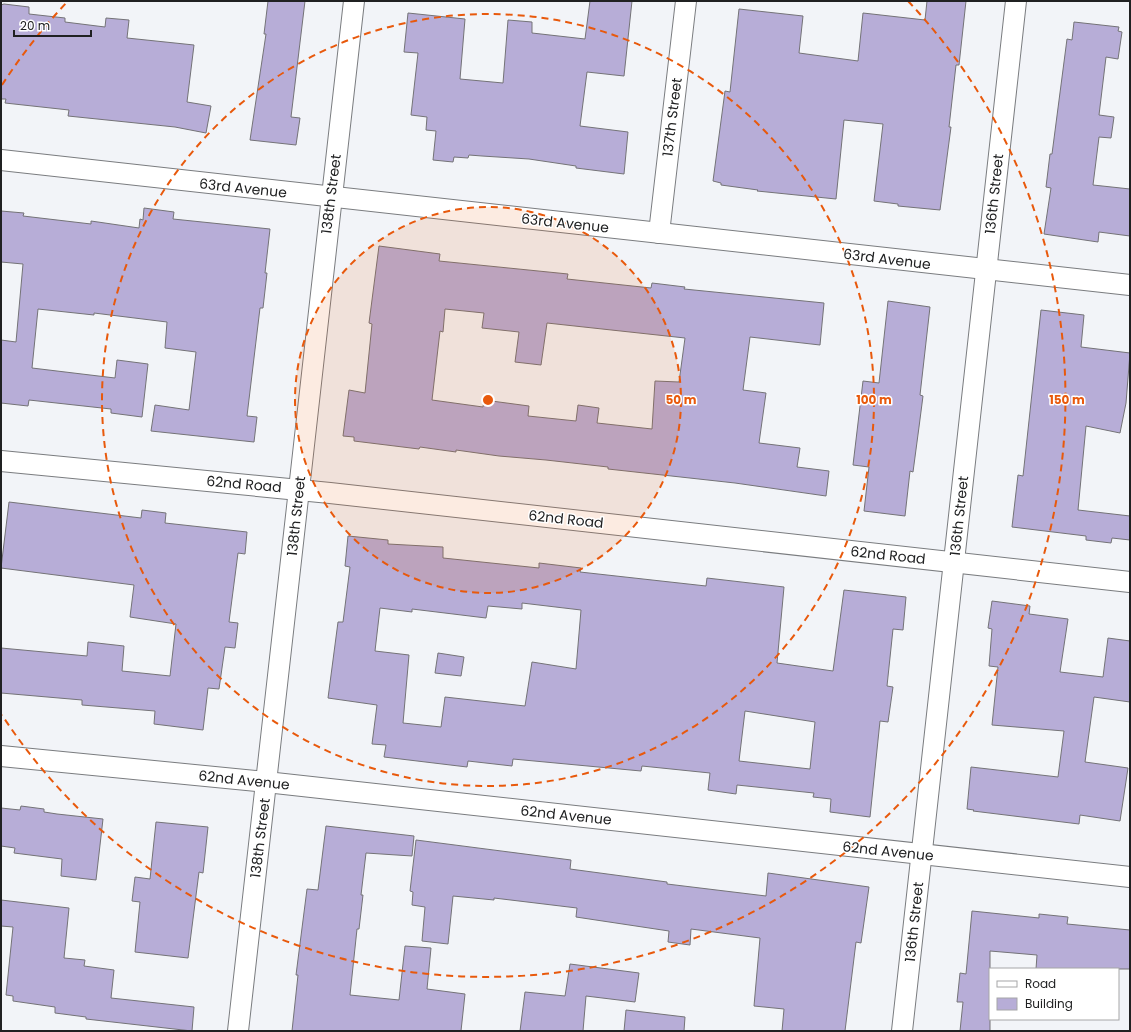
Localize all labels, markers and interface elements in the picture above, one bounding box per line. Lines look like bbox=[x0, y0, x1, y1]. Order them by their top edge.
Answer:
scale bar bbox=[14, 12, 91, 38]
text: 20 m bbox=[20, 17, 50, 34]
street label: 137th Street bbox=[657, 76, 687, 158]
street label: 138th Street bbox=[316, 153, 346, 235]
street label: 136th Street bbox=[980, 153, 1008, 235]
street label: 63rd Avenue bbox=[198, 173, 288, 203]
street label: 63rd Avenue bbox=[520, 208, 610, 238]
street label: 63rd Avenue bbox=[842, 244, 932, 274]
text: 50 m bbox=[666, 391, 697, 408]
text: 100 m bbox=[856, 391, 892, 408]
text: 150 m bbox=[1049, 391, 1085, 408]
centre of rings bbox=[481, 393, 495, 407]
street label: 62nd Road bbox=[206, 471, 282, 497]
street label: 138th Street bbox=[282, 475, 310, 557]
street label: 136th Street bbox=[945, 475, 973, 557]
street label: 62nd Road bbox=[527, 505, 605, 533]
street label: 62nd Road bbox=[849, 541, 927, 569]
street label: 62nd Avenue bbox=[197, 765, 291, 795]
street label: 138th Street bbox=[245, 797, 275, 879]
street label: 62nd Avenue bbox=[519, 800, 613, 830]
street label: 62nd Avenue bbox=[841, 836, 935, 866]
street label: 136th Street bbox=[900, 881, 928, 963]
legend bbox=[989, 968, 1119, 1020]
text: Road bbox=[1025, 975, 1056, 992]
text: Building bbox=[1025, 995, 1073, 1012]

